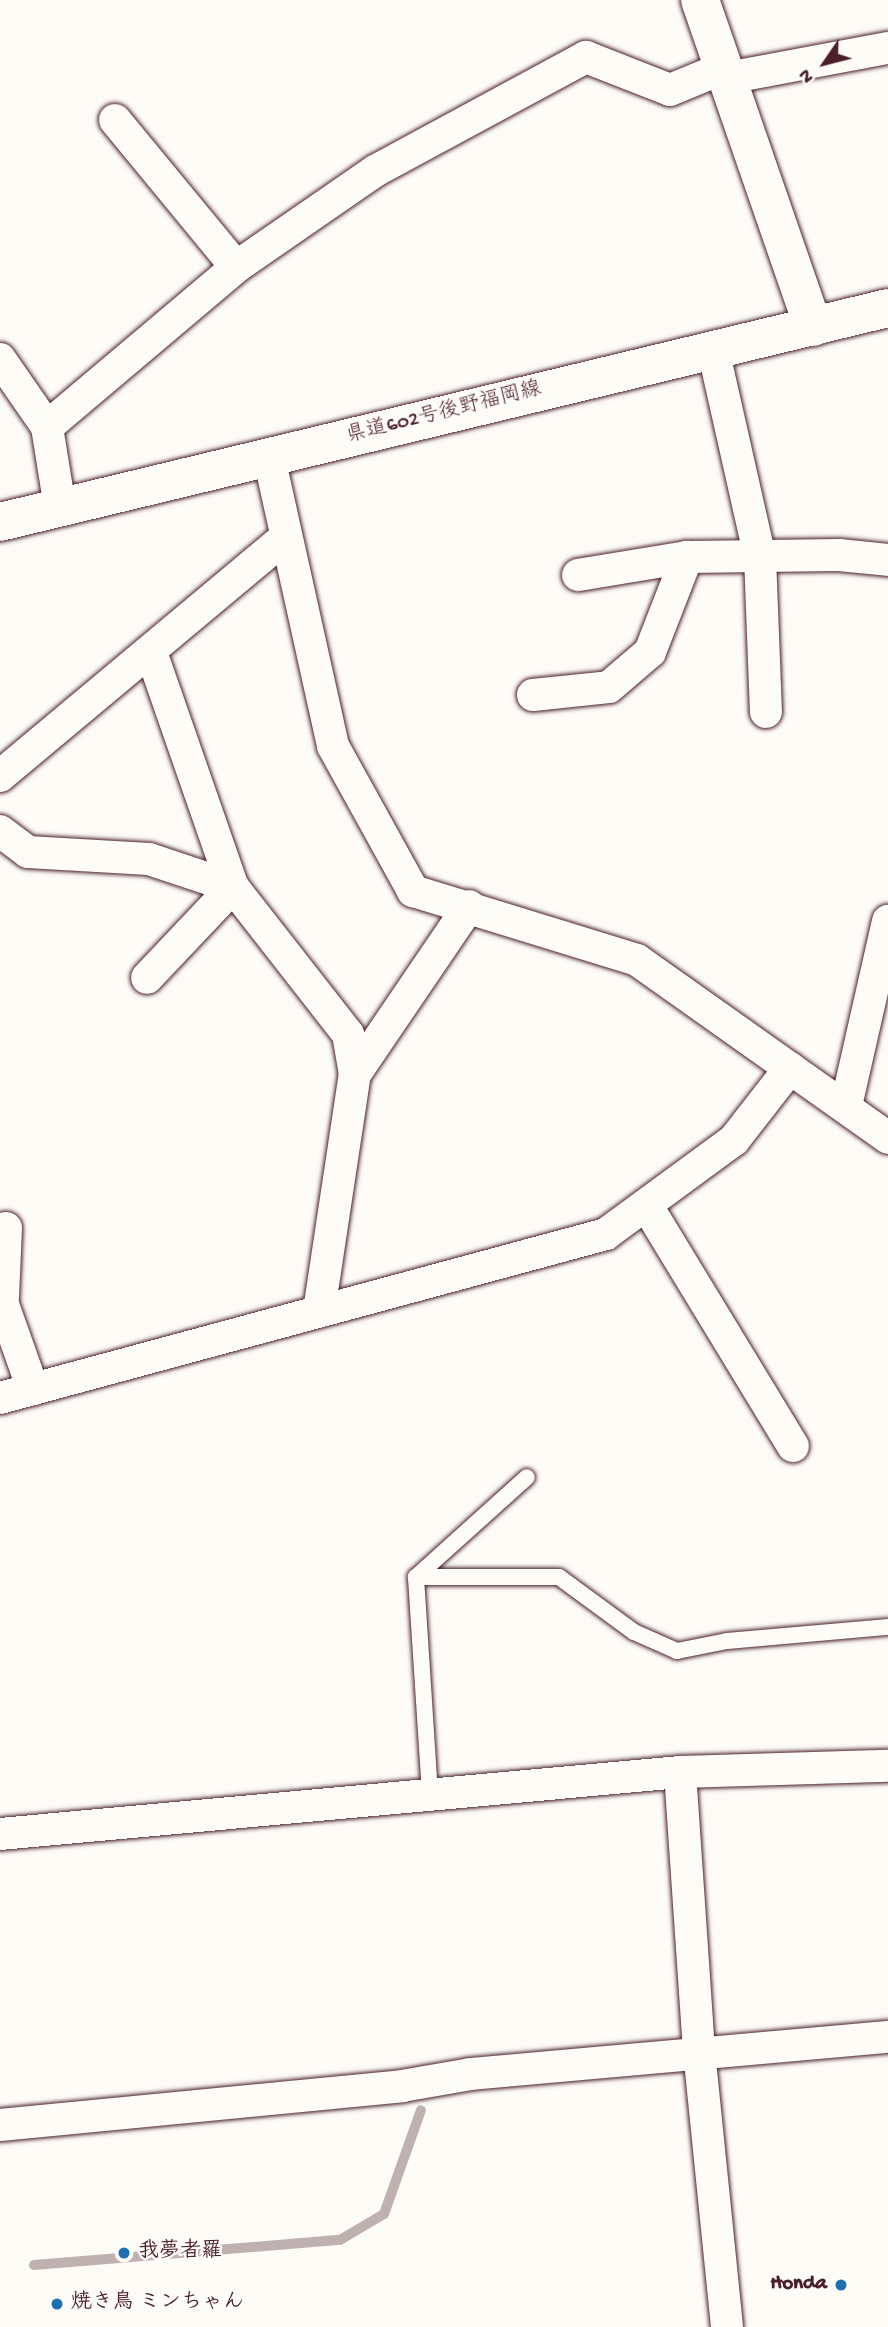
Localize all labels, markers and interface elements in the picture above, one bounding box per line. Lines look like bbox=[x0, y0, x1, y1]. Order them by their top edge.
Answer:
north arrow bbox=[790, 28, 860, 98]
text: N bbox=[794, 64, 820, 87]
street label: 県道602号後野福岡線 bbox=[344, 377, 544, 451]
place label: 我夢者羅 bbox=[138, 2240, 222, 2266]
marker: 我夢者羅 bbox=[116, 2245, 132, 2261]
place label: Honda bbox=[770, 2272, 827, 2298]
marker: Honda bbox=[833, 2277, 849, 2293]
place label: 焼き鳥 ミンちゃん bbox=[71, 2291, 244, 2317]
marker: 焼き鳥 ミンちゃん bbox=[49, 2296, 65, 2312]

